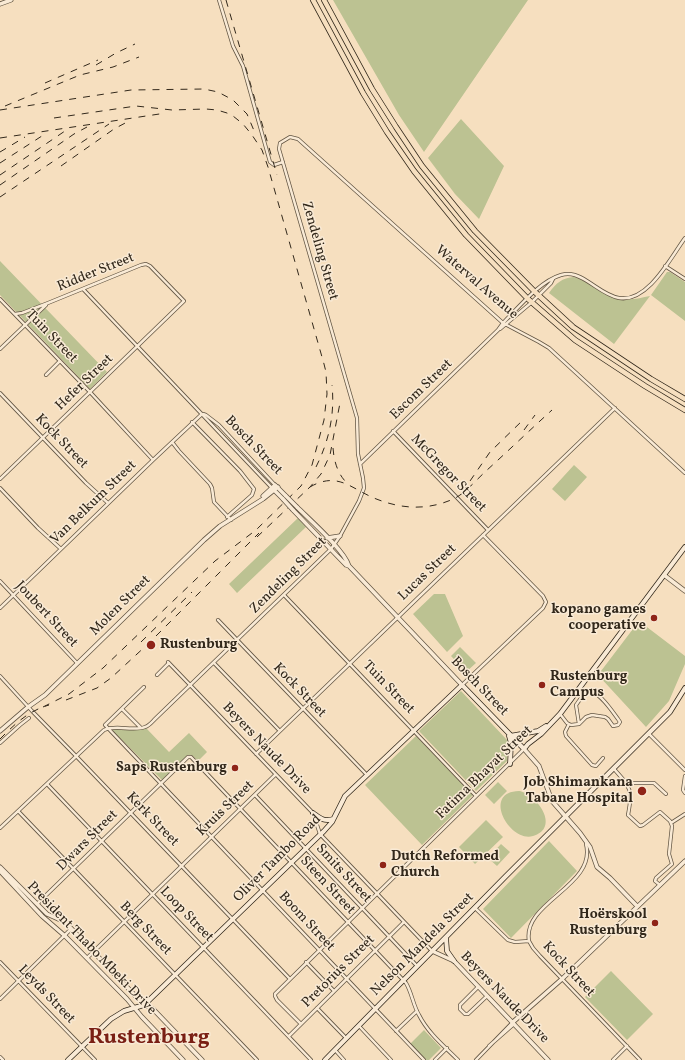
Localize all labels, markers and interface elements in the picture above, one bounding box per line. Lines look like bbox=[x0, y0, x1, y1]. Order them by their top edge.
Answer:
street label: Zendeling Street bbox=[297, 200, 341, 302]
street label: Waterval Avenue bbox=[431, 242, 521, 324]
street label: Ridder Street bbox=[55, 250, 137, 296]
street label: Tuin Street bbox=[22, 307, 80, 367]
street label: Hefer Street bbox=[53, 351, 117, 415]
street label: Escom Street bbox=[387, 356, 457, 424]
street label: Kock Street bbox=[31, 411, 91, 473]
street label: Bosch Street bbox=[221, 413, 285, 479]
street label: McGregor Street bbox=[407, 432, 489, 516]
street label: Van Belkum Street bbox=[47, 458, 141, 548]
street label: Zendeling Street bbox=[247, 534, 331, 618]
street label: Lucas Street bbox=[395, 541, 461, 605]
street label: Molen Street bbox=[87, 572, 155, 640]
street label: Joubert Street bbox=[11, 578, 81, 652]
place label: kopano games cooperative bbox=[551, 602, 646, 634]
marker: kopano games cooperative bbox=[649, 613, 659, 623]
place label: Rustenburg bbox=[160, 637, 238, 653]
marker: Rustenburg bbox=[145, 639, 157, 651]
street label: Bosch Street bbox=[447, 654, 511, 720]
street label: Tuin Street bbox=[359, 658, 417, 718]
street label: Kock Street bbox=[269, 660, 329, 722]
place label: Rustenburg Campus bbox=[550, 669, 628, 702]
marker: Rustenburg Campus bbox=[537, 680, 547, 690]
street label: Beyers Naude Drive bbox=[218, 700, 314, 798]
street label: Fatima Bhayat Street bbox=[433, 723, 537, 823]
place label: Saps Rustenburg bbox=[116, 760, 227, 776]
marker: Saps Rustenburg bbox=[230, 763, 240, 773]
place label: Job Shimankana Tabane Hospital bbox=[524, 775, 633, 808]
street label: Kruis Street bbox=[194, 778, 258, 840]
marker: Job Shimankana Tabane Hospital bbox=[636, 785, 648, 797]
street label: Kerk Street bbox=[122, 790, 182, 850]
street label: Dwars Street bbox=[54, 807, 122, 875]
street label: Oliver Tambo Road bbox=[231, 812, 325, 906]
street label: Smits Street bbox=[311, 841, 375, 907]
place label: Dutch Reformed Church bbox=[391, 849, 499, 882]
street label: Steen Street bbox=[296, 853, 358, 919]
marker: Dutch Reformed Church bbox=[378, 860, 388, 870]
street label: President Thabo Mbeki Drive bbox=[23, 879, 159, 1019]
street label: Loop Street bbox=[156, 884, 216, 946]
street label: Boom Street bbox=[274, 889, 338, 955]
street label: Nelson Mandela Street bbox=[368, 890, 478, 1000]
street label: Berg Street bbox=[115, 899, 175, 959]
place label: Hoërskool Rustenburg bbox=[569, 907, 647, 940]
marker: Hoërskool Rustenburg bbox=[650, 918, 660, 928]
street label: Pretorius Street bbox=[299, 932, 379, 1012]
street label: Kock Street bbox=[538, 939, 598, 1001]
street label: Beyers Naude Drive bbox=[456, 949, 552, 1047]
street label: Leyds Street bbox=[14, 962, 78, 1028]
district label: Rustenburg bbox=[88, 1026, 210, 1052]

